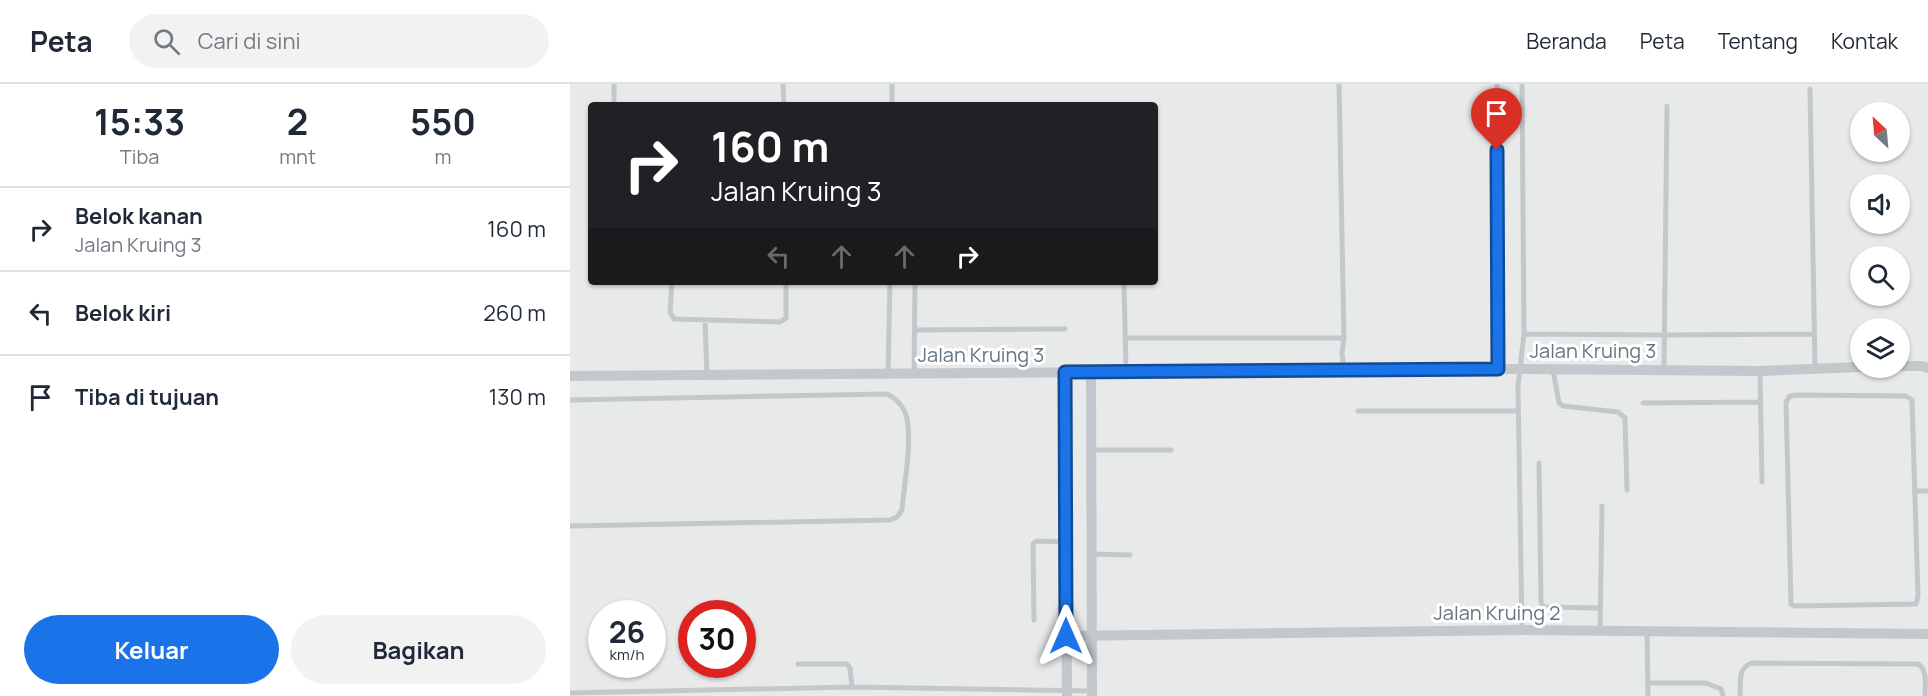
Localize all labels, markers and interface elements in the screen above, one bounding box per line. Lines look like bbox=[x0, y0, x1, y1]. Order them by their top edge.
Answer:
search box bbox=[129, 14, 549, 68]
text: Peta bbox=[30, 22, 93, 60]
icon: search bbox=[150, 25, 183, 58]
text: Cari di sini bbox=[198, 26, 301, 56]
text: Beranda bbox=[1526, 27, 1607, 55]
text: Peta bbox=[1640, 27, 1685, 55]
text: Tentang bbox=[1718, 27, 1798, 55]
text: Kontak bbox=[1831, 27, 1898, 55]
pin bbox=[1471, 88, 1522, 150]
text: 15:33 bbox=[94, 97, 185, 146]
text: 2 bbox=[287, 97, 308, 146]
text: 550 bbox=[410, 97, 476, 146]
icon: arrive bbox=[1480, 97, 1513, 130]
north arrow bbox=[1850, 102, 1910, 162]
map controls bbox=[1850, 102, 1910, 378]
text: 160 m bbox=[711, 117, 829, 175]
icon: right bbox=[612, 126, 690, 204]
text: Tiba bbox=[120, 143, 159, 170]
text: mnt bbox=[279, 143, 316, 170]
text: m bbox=[435, 143, 451, 170]
text: Jalan Kruing 3 bbox=[711, 172, 882, 209]
button: sound bbox=[1850, 174, 1910, 234]
text: Belok kanan bbox=[75, 201, 203, 231]
icon: right bbox=[24, 213, 57, 246]
text: 160 m bbox=[487, 214, 546, 244]
text: Jalan Kruing 3 bbox=[75, 231, 201, 258]
icon: left bbox=[762, 240, 795, 273]
icon: ahead bbox=[825, 240, 858, 273]
icon: ahead bbox=[888, 240, 921, 273]
icon: right bbox=[951, 240, 984, 273]
button: search bbox=[1850, 246, 1910, 306]
icon: left bbox=[24, 297, 57, 330]
text: Belok kiri bbox=[75, 298, 171, 328]
text: 260 m bbox=[483, 298, 546, 328]
button: layers bbox=[1850, 318, 1910, 378]
street label: Jalan Kruing 3 bbox=[1530, 337, 1656, 364]
street label: Jalan Kruing 3 bbox=[918, 341, 1044, 368]
icon: arrive bbox=[24, 381, 57, 414]
text: Tiba di tujuan bbox=[75, 382, 219, 412]
text: 130 m bbox=[489, 382, 546, 412]
street label: Jalan Kruing 2 bbox=[1434, 599, 1560, 626]
speed limit sign: 30 bbox=[678, 600, 756, 678]
position arrow bbox=[1034, 604, 1098, 668]
text: 26 bbox=[609, 611, 645, 652]
button: Keluar bbox=[24, 615, 279, 684]
button: Bagikan bbox=[291, 615, 546, 684]
text: km/h bbox=[610, 644, 644, 665]

